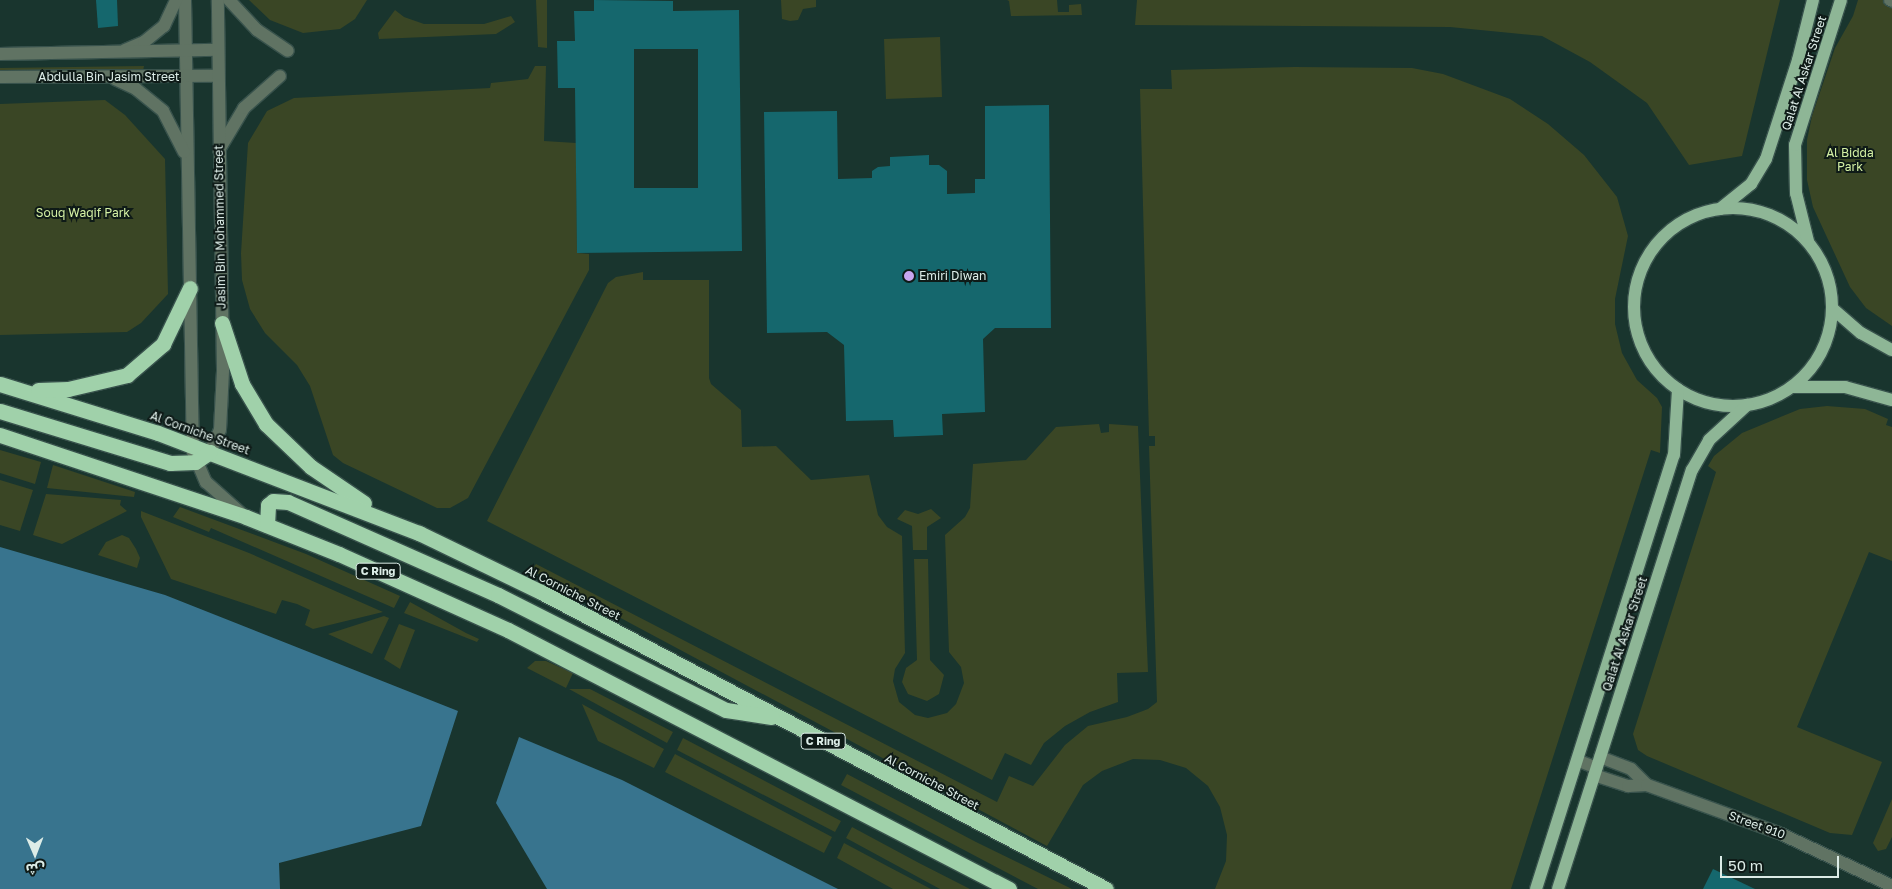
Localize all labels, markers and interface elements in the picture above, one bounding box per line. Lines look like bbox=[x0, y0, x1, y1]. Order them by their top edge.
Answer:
street label: Qalat Al Askar Street bbox=[1779, 14, 1829, 132]
street label: Abdulla Bin Jasim Street bbox=[38, 70, 180, 84]
street label: Jasim Bin Mohammed Street bbox=[211, 145, 229, 309]
park label: Al Bidda Park bbox=[1826, 146, 1874, 174]
park label: Souq Waqif Park bbox=[36, 206, 130, 220]
place label: Emiri Diwan bbox=[919, 269, 986, 283]
marker: Emiri Diwan bbox=[903, 270, 915, 282]
street label: Al Corniche Street bbox=[148, 408, 252, 458]
road number: C Ring bbox=[356, 562, 400, 580]
street label: Al Corniche Street bbox=[523, 563, 623, 623]
street label: Qalat Al Askar Street bbox=[1600, 575, 1650, 693]
road number: C Ring bbox=[800, 732, 846, 749]
street label: Al Corniche Street bbox=[882, 751, 982, 813]
street label: Street 910 bbox=[1727, 808, 1787, 842]
north arrow bbox=[10, 829, 60, 879]
scale bar bbox=[1722, 846, 1841, 878]
text: 50 m bbox=[1728, 856, 1763, 874]
text: ش bbox=[26, 861, 45, 878]

